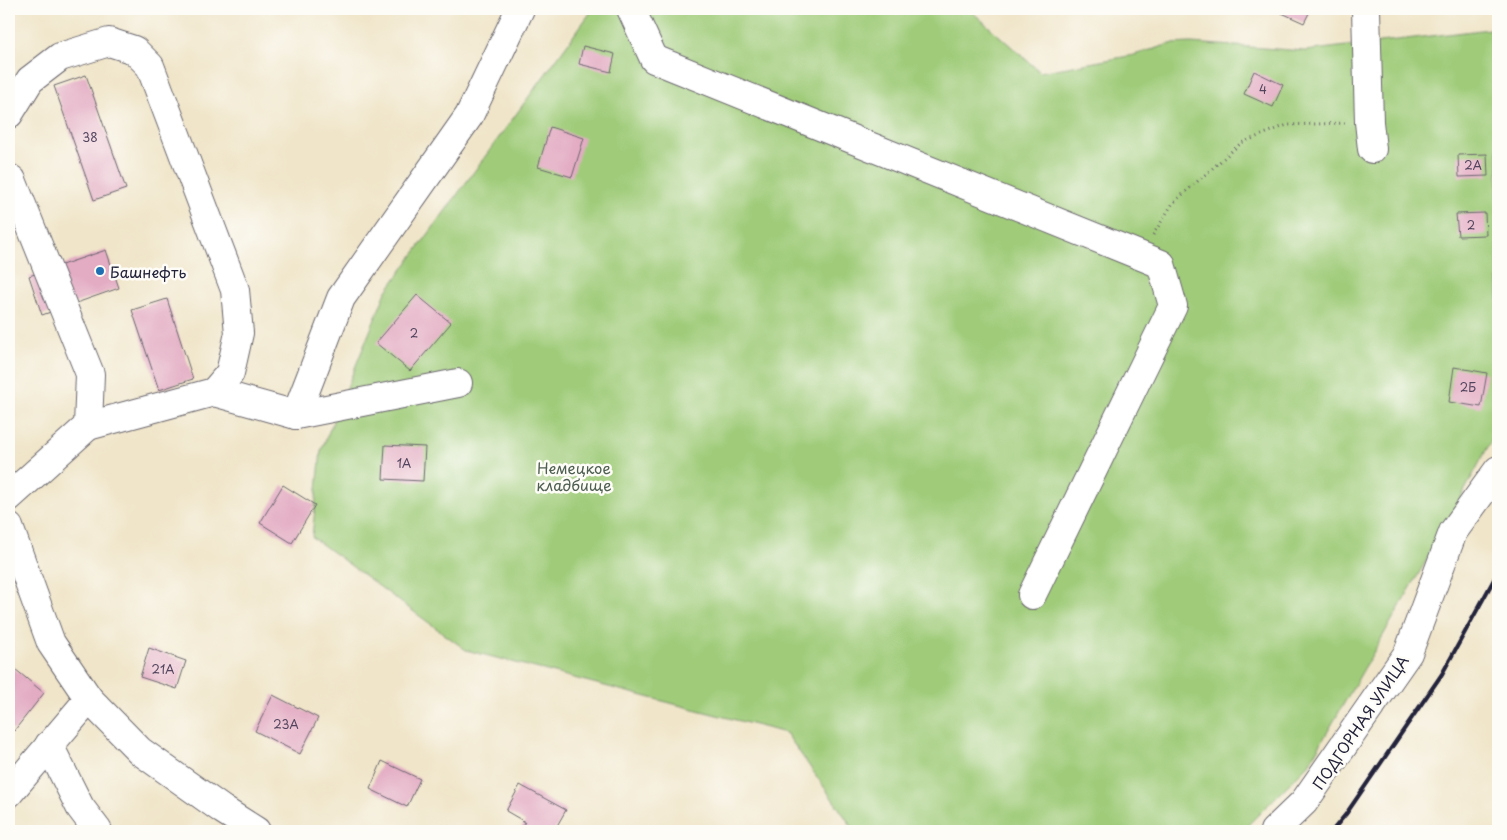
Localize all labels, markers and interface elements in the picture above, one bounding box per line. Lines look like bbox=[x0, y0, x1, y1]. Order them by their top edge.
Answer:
house number: 4 bbox=[1259, 80, 1267, 98]
house number: 38 bbox=[82, 128, 98, 146]
house number: 2А bbox=[1464, 156, 1482, 174]
house number: 2 bbox=[1467, 216, 1475, 234]
place label: Башнефть bbox=[110, 260, 186, 283]
marker: Башнефть bbox=[94, 265, 106, 277]
house number: 2 bbox=[410, 324, 418, 342]
house number: 2Б bbox=[1460, 378, 1476, 396]
house number: 1А bbox=[397, 454, 411, 472]
park label: Немецкое кладбище bbox=[536, 456, 612, 496]
street label: ПОДГОРНАЯ УЛИЦА bbox=[1306, 650, 1414, 794]
house number: 21А bbox=[151, 660, 175, 678]
house number: 23А bbox=[273, 715, 299, 733]

